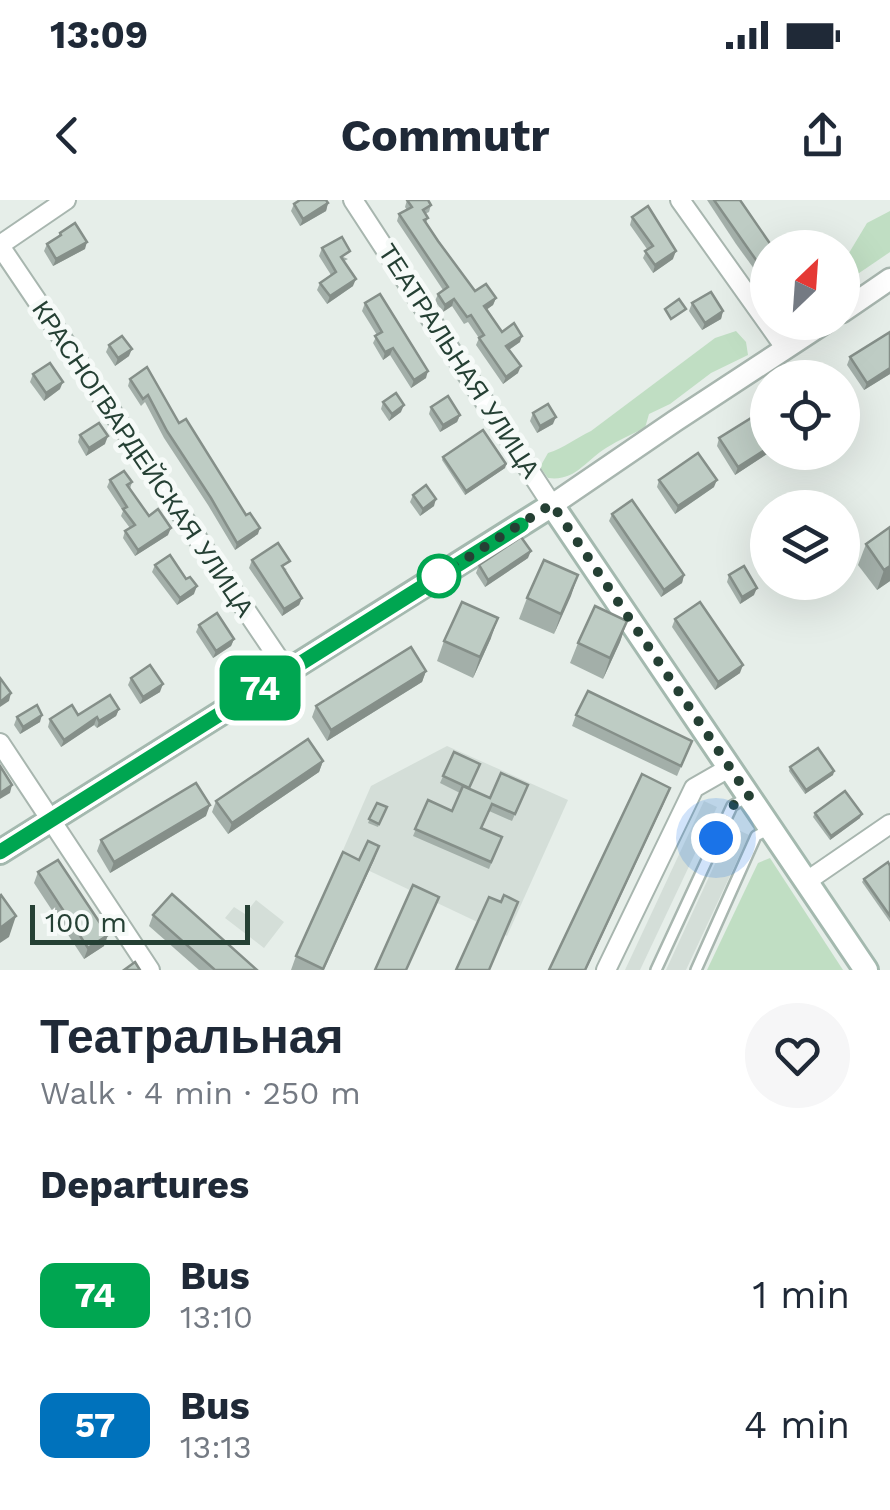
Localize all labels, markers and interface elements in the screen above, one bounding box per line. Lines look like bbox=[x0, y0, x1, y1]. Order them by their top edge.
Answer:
text: 13:09 bbox=[50, 13, 148, 57]
icon: back bbox=[40, 108, 95, 163]
icon: share bbox=[795, 108, 850, 163]
text: Commutr bbox=[340, 109, 550, 162]
north arrow bbox=[750, 230, 860, 340]
map controls bbox=[750, 230, 860, 600]
street label: ТЕАТРАЛЬНАЯ УЛИЦА bbox=[373, 239, 546, 484]
street label: КРАСНОГВАРДЕЙСКАЯ УЛИЦА bbox=[26, 295, 261, 623]
button: locate bbox=[750, 360, 860, 470]
button: layers bbox=[750, 490, 860, 600]
unlabelled marker bbox=[418, 555, 460, 597]
line badge: 74 bbox=[215, 656, 305, 720]
text: 74 bbox=[240, 667, 280, 709]
your location bbox=[691, 813, 741, 863]
scale bar bbox=[30, 900, 250, 944]
text: 100 m bbox=[45, 906, 127, 939]
button: heart bbox=[745, 1003, 850, 1108]
text: Театральная bbox=[40, 1008, 344, 1065]
text: Walk · 4 min · 250 m bbox=[40, 1074, 361, 1112]
text: Departures bbox=[40, 1163, 249, 1207]
text: Bus bbox=[180, 1254, 250, 1298]
text: 1 min bbox=[752, 1273, 850, 1317]
text: 74 bbox=[75, 1274, 115, 1316]
text: 13:10 bbox=[180, 1298, 253, 1336]
text: Bus bbox=[180, 1384, 250, 1428]
text: 4 min bbox=[744, 1403, 850, 1447]
text: 57 bbox=[75, 1404, 115, 1446]
text: 13:13 bbox=[180, 1428, 252, 1466]

